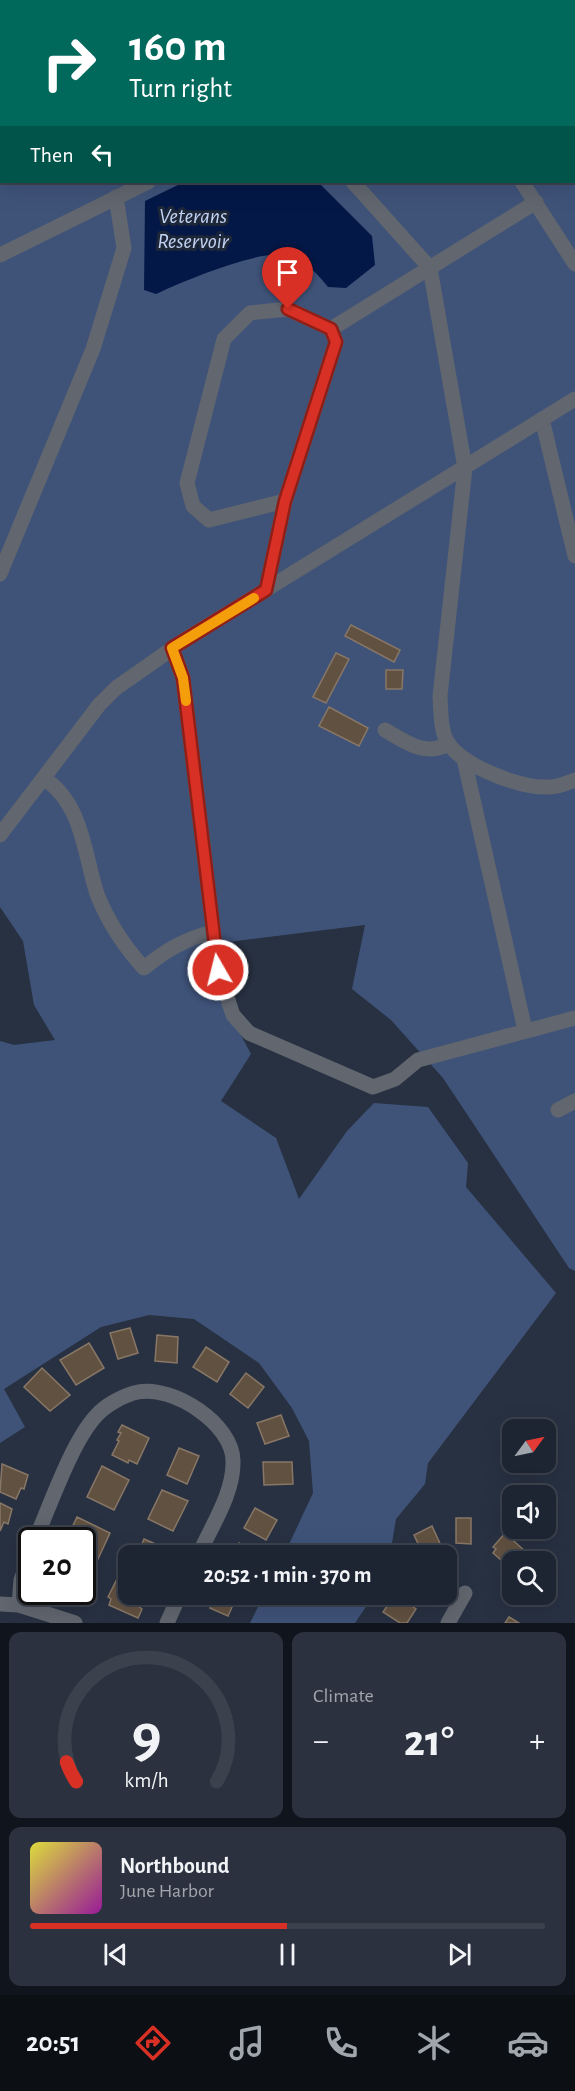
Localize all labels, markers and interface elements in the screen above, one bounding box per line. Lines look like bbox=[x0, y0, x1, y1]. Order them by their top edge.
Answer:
icon: right bbox=[30, 24, 108, 102]
text: 160 m bbox=[129, 26, 227, 68]
text: Turn right bbox=[129, 75, 232, 102]
icon: left bbox=[86, 138, 119, 171]
text: Then bbox=[30, 144, 74, 166]
water label: Veterans Reservoir bbox=[157, 205, 230, 252]
pin bbox=[262, 247, 313, 309]
icon: arrive bbox=[271, 256, 304, 289]
position arrow bbox=[186, 938, 250, 1002]
north arrow bbox=[502, 1419, 556, 1473]
map controls bbox=[502, 1419, 556, 1605]
button: sound bbox=[502, 1485, 556, 1539]
speed limit sign: 20 bbox=[18, 1527, 96, 1605]
button: search bbox=[502, 1551, 556, 1605]
text: 20:52 · 1 min · 370 m bbox=[204, 1564, 372, 1586]
text: Climate bbox=[313, 1686, 374, 1706]
text: 9 bbox=[131, 1706, 161, 1768]
text: 21° bbox=[404, 1719, 454, 1764]
text: − bbox=[313, 1725, 329, 1758]
text: + bbox=[529, 1725, 545, 1758]
text: km/h bbox=[124, 1770, 168, 1791]
text: Northbound bbox=[120, 1855, 229, 1877]
text: June Harbor bbox=[120, 1881, 214, 1901]
icon: previous bbox=[99, 1938, 132, 1971]
icon: pause bbox=[271, 1938, 304, 1971]
icon: next bbox=[443, 1938, 476, 1971]
icon: directions bbox=[132, 2022, 174, 2064]
icon: music bbox=[226, 2022, 268, 2064]
icon: phone bbox=[320, 2022, 362, 2064]
icon: climate bbox=[413, 2022, 455, 2064]
icon: car bbox=[507, 2022, 549, 2064]
text: 20:51 bbox=[26, 2029, 80, 2056]

